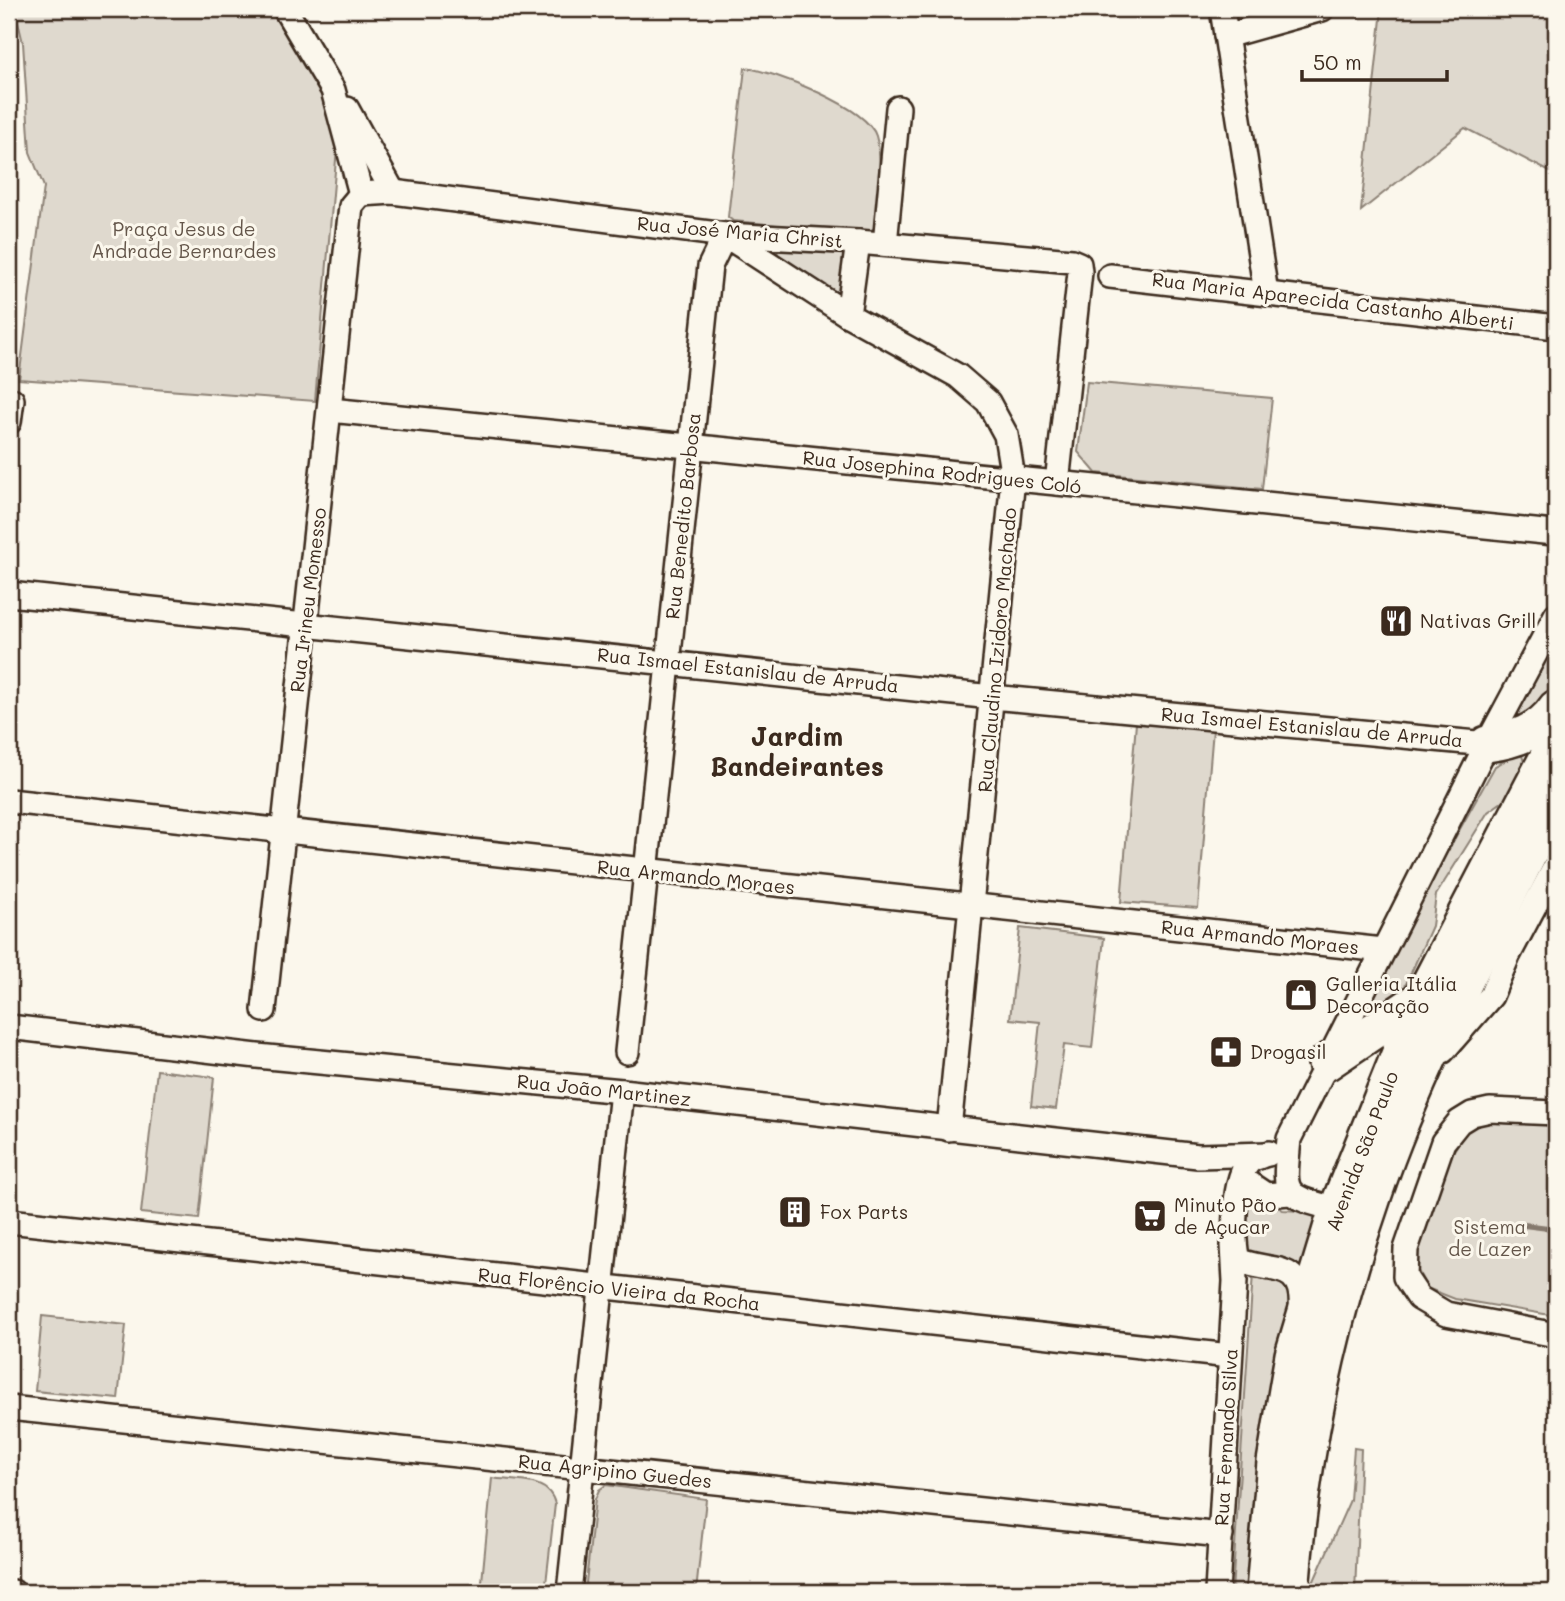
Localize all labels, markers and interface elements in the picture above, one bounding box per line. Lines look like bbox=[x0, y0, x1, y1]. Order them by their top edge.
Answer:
scale bar bbox=[1302, 38, 1448, 82]
text: 50 m bbox=[1313, 48, 1362, 75]
street label: Rua José Maria Christ bbox=[636, 210, 844, 253]
park label: Praça Jesus de Andrade Bernardes bbox=[91, 216, 277, 263]
street label: Rua Maria Aparecida Castanho Alberti bbox=[1151, 266, 1516, 335]
street label: Rua Benedito Barbosa bbox=[659, 411, 706, 620]
street label: Rua Josephina Rodrigues Coló bbox=[801, 444, 1083, 499]
street label: Rua Irineu Momesso bbox=[284, 506, 331, 694]
street label: Rua Claudino Izidoro Machado bbox=[972, 507, 1021, 793]
restaurant icon: Nativas Grill bbox=[1377, 602, 1415, 640]
place label: Nativas Grill bbox=[1420, 608, 1536, 633]
street label: Rua Ismael Estanislau de Arruda bbox=[596, 641, 900, 698]
street label: Rua Ismael Estanislau de Arruda bbox=[1160, 701, 1464, 752]
district label: Jardim Bandeirantes bbox=[710, 719, 884, 783]
street label: Rua Armando Moraes bbox=[596, 854, 796, 899]
street label: Rua Armando Moraes bbox=[1160, 914, 1360, 959]
place label: Galleria Itália Decoração bbox=[1326, 971, 1457, 1018]
shop icon: Galleria Itália Decoração bbox=[1282, 976, 1320, 1014]
pharmacy icon: Drogasil bbox=[1207, 1033, 1245, 1071]
place label: Drogasil bbox=[1250, 1039, 1327, 1064]
street label: Avenida São Paulo bbox=[1320, 1067, 1404, 1234]
street label: Rua João Martinez bbox=[516, 1068, 692, 1111]
place label: Minuto Pão de Açucar bbox=[1174, 1192, 1276, 1239]
building icon: Fox Parts bbox=[776, 1193, 814, 1231]
supermarket icon: Minuto Pão de Açucar bbox=[1131, 1197, 1169, 1235]
place label: Fox Parts bbox=[820, 1199, 908, 1224]
park label: Sistema de Lazer bbox=[1448, 1214, 1532, 1261]
street label: Rua Florêncio Vieira da Rocha bbox=[477, 1261, 761, 1316]
street label: Rua Fernando Silva bbox=[1208, 1348, 1243, 1526]
street label: Rua Agripino Guedes bbox=[517, 1448, 713, 1493]

